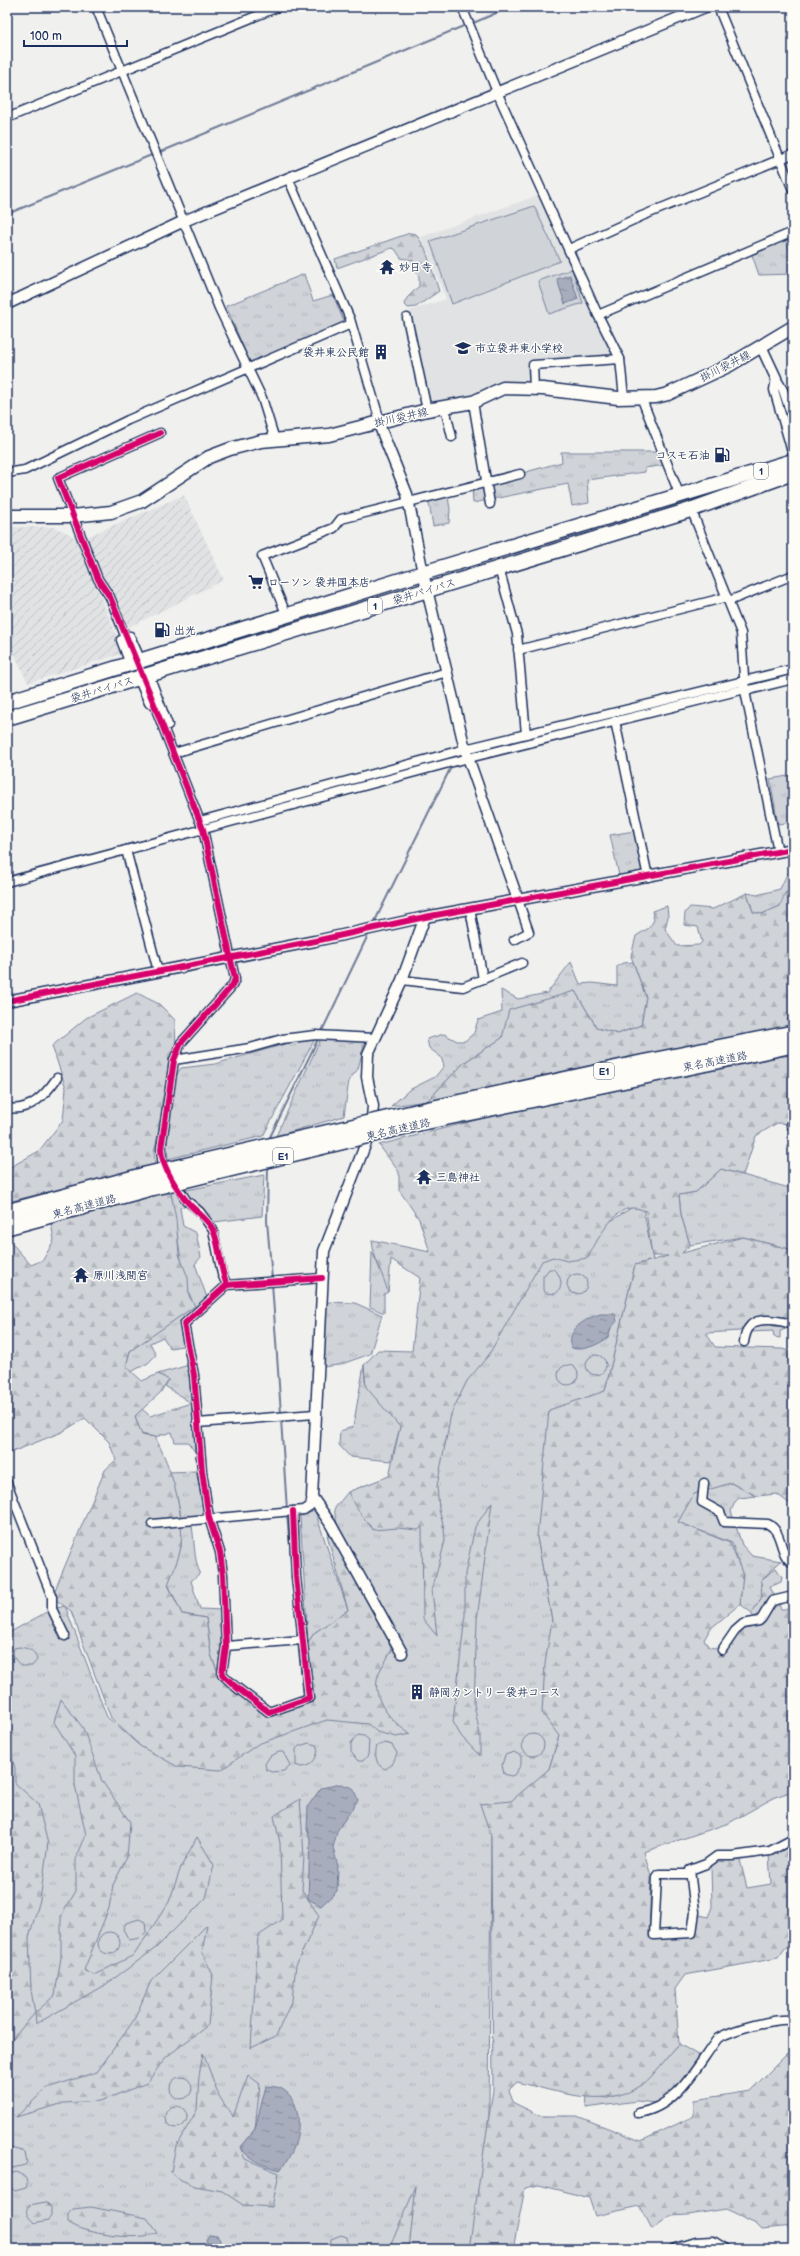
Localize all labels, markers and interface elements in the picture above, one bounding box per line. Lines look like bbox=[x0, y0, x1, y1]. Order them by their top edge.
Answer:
scale bar bbox=[24, 22, 127, 48]
text: 100 m bbox=[30, 29, 62, 44]
temple icon: 妙日寺 bbox=[378, 258, 396, 276]
place label: 妙日寺 bbox=[399, 261, 432, 274]
school or university icon: 市立袋井東小学校 bbox=[454, 339, 472, 357]
place label: 市立袋井東小学校 bbox=[475, 342, 563, 355]
building icon: 袋井東公民館 bbox=[372, 343, 390, 361]
place label: 袋井東公民館 bbox=[303, 346, 369, 359]
street label: 掛川袋井線 bbox=[698, 348, 753, 385]
street label: 掛川袋井線 bbox=[373, 405, 429, 430]
fuel station icon: コスモ石油 bbox=[713, 446, 731, 464]
place label: コスモ石油 bbox=[655, 449, 710, 462]
road number: 1 bbox=[754, 463, 768, 479]
supermarket icon: ローソン 袋井国本店 bbox=[247, 573, 265, 591]
place label: ローソン 袋井国本店 bbox=[268, 576, 370, 589]
street label: 袋井バイパス bbox=[391, 576, 458, 607]
road number: 1 bbox=[368, 598, 382, 614]
fuel station icon: 出光 bbox=[153, 621, 171, 639]
place label: 出光 bbox=[174, 624, 196, 637]
street label: 袋井バイパス bbox=[69, 674, 136, 705]
street label: 東名高速道路 bbox=[681, 1049, 749, 1074]
road number: E1 bbox=[594, 1063, 614, 1079]
street label: 東名高速道路 bbox=[364, 1116, 432, 1143]
road number: E1 bbox=[273, 1148, 293, 1164]
temple icon: 三島神社 bbox=[415, 1168, 433, 1186]
place label: 三島神社 bbox=[436, 1171, 480, 1184]
street label: 東名高速道路 bbox=[51, 1192, 118, 1221]
temple icon: 原川浅間宮 bbox=[72, 1266, 90, 1284]
place label: 原川浅間宮 bbox=[93, 1269, 148, 1282]
building icon: 静岡カントリー袋井コース bbox=[408, 1683, 426, 1701]
place label: 静岡カントリー袋井コース bbox=[429, 1686, 560, 1699]

